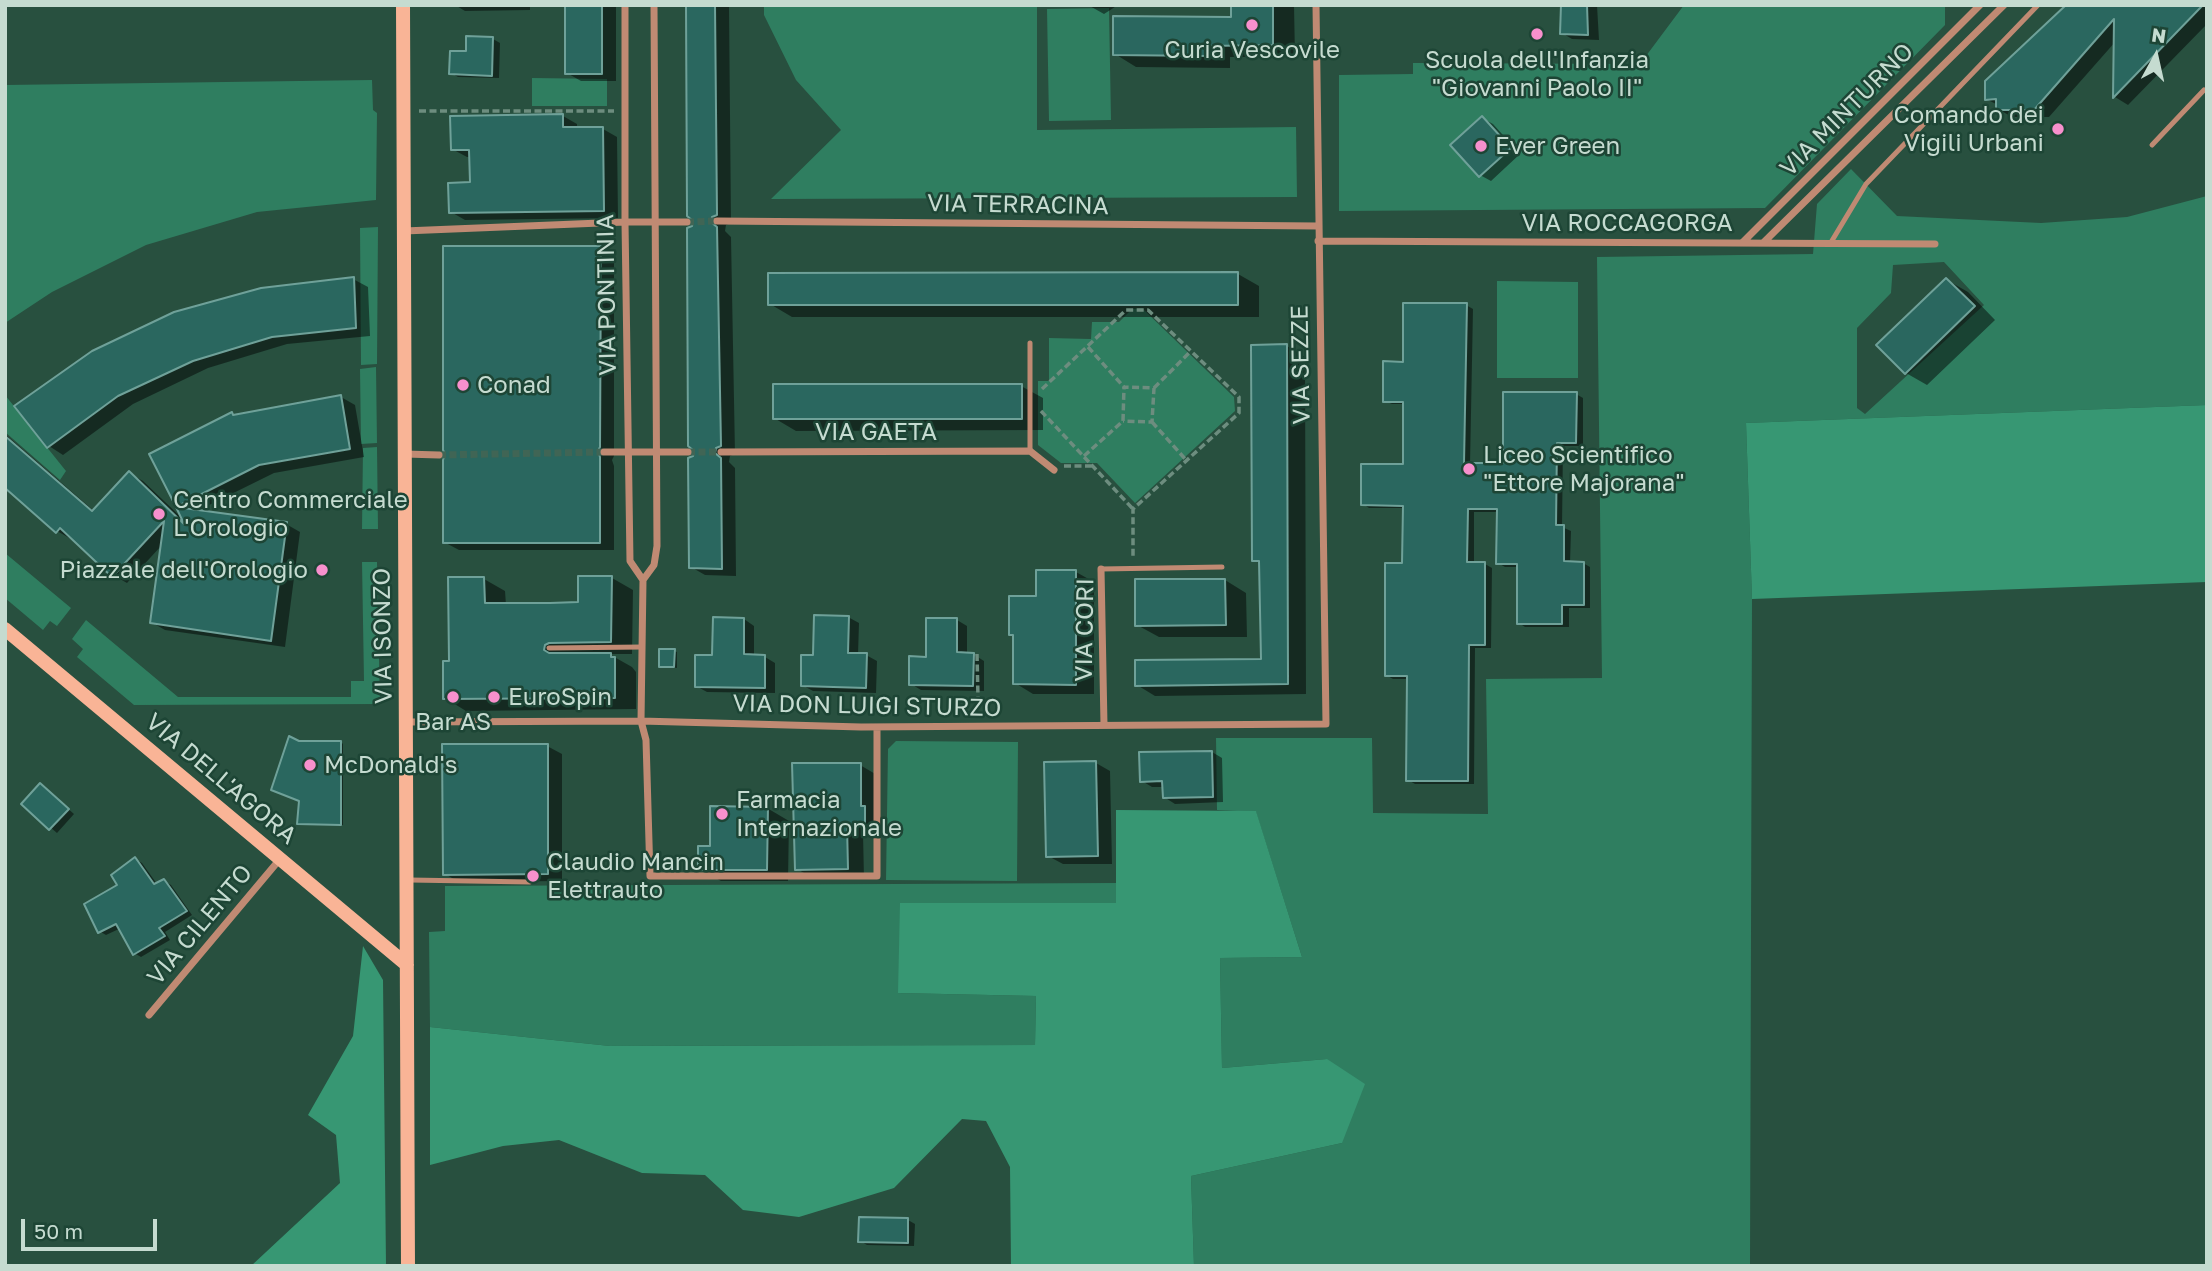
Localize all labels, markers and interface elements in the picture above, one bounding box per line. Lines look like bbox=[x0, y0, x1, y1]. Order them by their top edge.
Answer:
marker: Curia Vescovile bbox=[1244, 17, 1260, 33]
north arrow bbox=[2121, 21, 2191, 91]
text: N bbox=[2150, 22, 2168, 47]
marker: Scuola dell'Infanzia "Giovanni Paolo II" bbox=[1529, 26, 1545, 42]
place label: Curia Vescovile bbox=[1164, 36, 1340, 64]
street label: VIA MINTURNO bbox=[1774, 37, 1920, 183]
place label: Scuola dell'Infanzia "Giovanni Paolo II" bbox=[1425, 46, 1649, 102]
place label: Comando dei Vigili Urbani bbox=[1893, 101, 2044, 157]
marker: Comando dei Vigili Urbani bbox=[2050, 121, 2066, 137]
place label: Ever Green bbox=[1495, 132, 1620, 160]
marker: Ever Green bbox=[1473, 138, 1489, 154]
street label: VIA TERRACINA bbox=[927, 189, 1109, 221]
street label: VIA ROCCAGORGA bbox=[1521, 209, 1733, 237]
street label: VIA PONTINIA bbox=[591, 214, 623, 376]
street label: VIA SEZZE bbox=[1286, 305, 1316, 425]
place label: Conad bbox=[477, 371, 551, 399]
marker: Conad bbox=[455, 377, 471, 393]
street label: VIA GAETA bbox=[815, 418, 937, 446]
place label: Liceo Scientifico "Ettore Majorana" bbox=[1483, 441, 1685, 497]
marker: Liceo Scientifico "Ettore Majorana" bbox=[1461, 461, 1477, 477]
place label: Centro Commerciale L'Orologio bbox=[173, 486, 408, 542]
marker: Centro Commerciale L'Orologio bbox=[151, 506, 167, 522]
place label: Piazzale dell'Orologio bbox=[60, 556, 308, 584]
marker: Piazzale dell'Orologio bbox=[314, 562, 330, 578]
street label: VIA ISONZO bbox=[367, 568, 399, 704]
street label: VIA CORI bbox=[1070, 578, 1100, 682]
place label: EuroSpin bbox=[508, 683, 612, 711]
marker: Bar AS bbox=[445, 689, 461, 705]
marker: EuroSpin bbox=[486, 689, 502, 705]
street label: VIA DON LUIGI STURZO bbox=[732, 689, 1002, 723]
street label: VIA DELL'AGORA bbox=[140, 708, 302, 850]
place label: Bar AS bbox=[415, 708, 491, 736]
place label: McDonald's bbox=[324, 751, 457, 779]
marker: McDonald's bbox=[302, 757, 318, 773]
place label: Farmacia Internazionale bbox=[736, 786, 902, 842]
marker: Farmacia Internazionale bbox=[714, 806, 730, 822]
place label: Claudio Mancin Elettrauto bbox=[547, 848, 724, 904]
street label: VIA CILENTO bbox=[141, 859, 259, 991]
marker: Claudio Mancin Elettrauto bbox=[525, 868, 541, 884]
scale bar bbox=[24, 1204, 161, 1248]
text: 50 m bbox=[34, 1218, 83, 1244]

